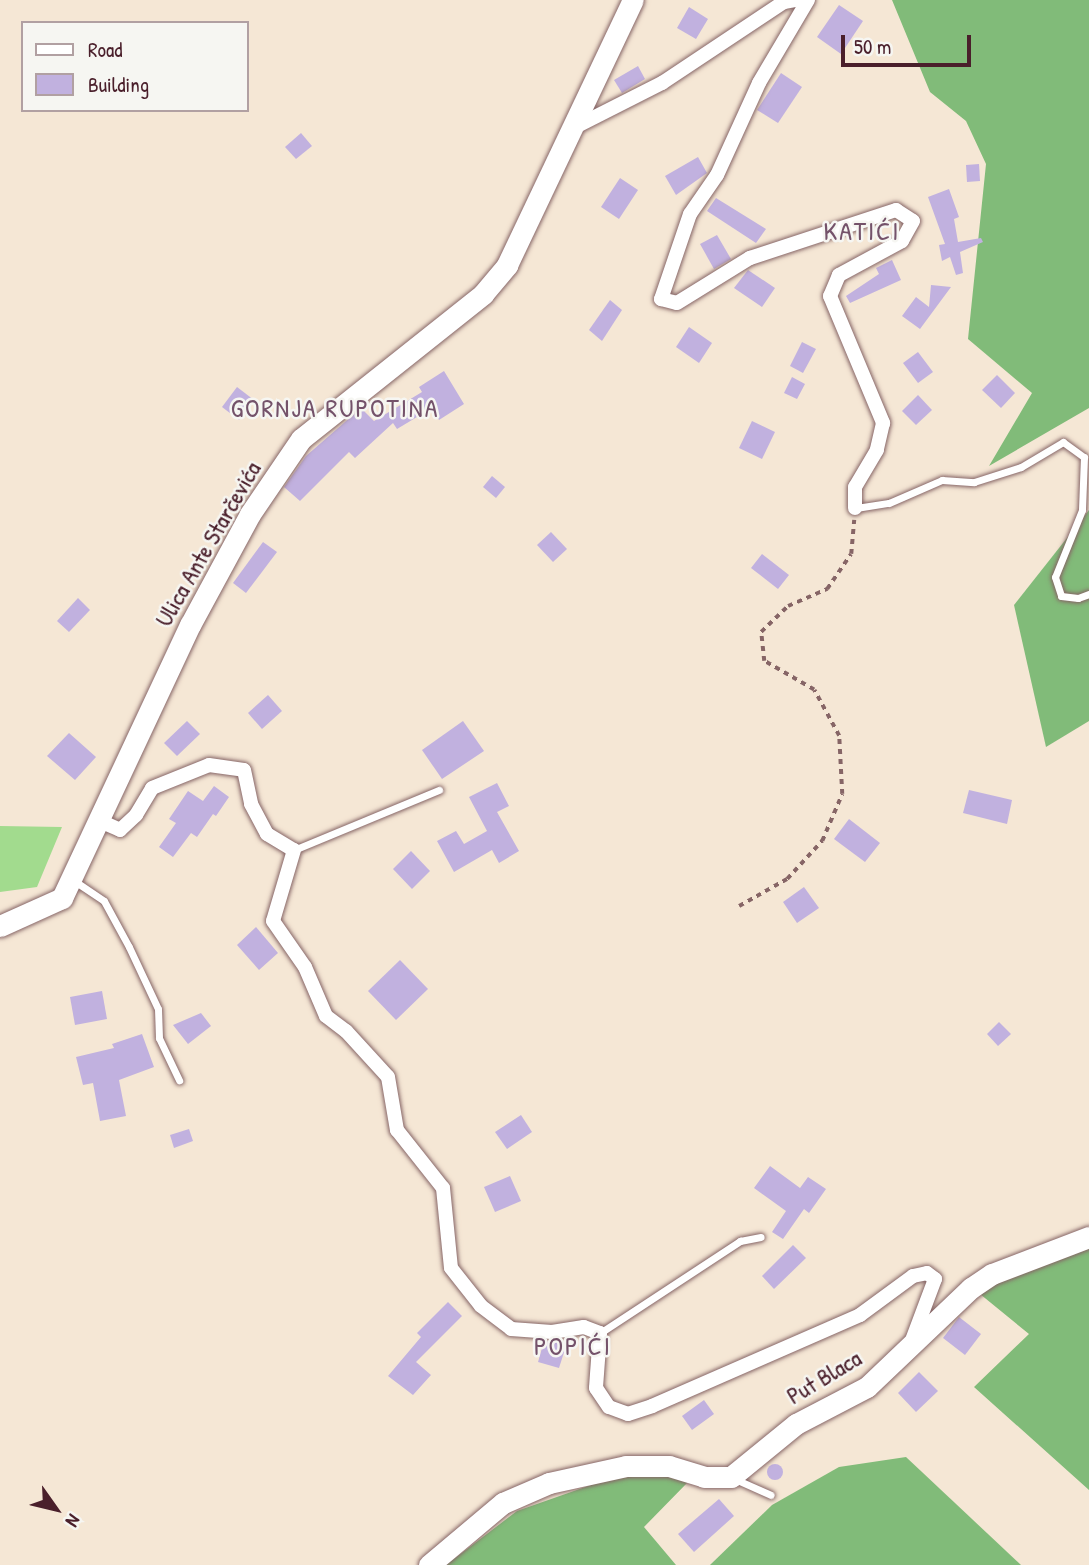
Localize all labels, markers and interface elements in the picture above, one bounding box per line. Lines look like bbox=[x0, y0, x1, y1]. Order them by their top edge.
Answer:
legend bbox=[21, 21, 248, 112]
scale bar bbox=[844, 21, 974, 65]
text: 50 m bbox=[854, 32, 891, 61]
text: Road bbox=[88, 35, 122, 64]
text: Building bbox=[88, 70, 149, 99]
district label: KATIĆI bbox=[824, 215, 900, 247]
district label: GORNJA RUPOTINA bbox=[233, 392, 437, 424]
street label: Ulica Ante Starčevića bbox=[149, 456, 267, 632]
district label: POPIĆI bbox=[535, 1330, 611, 1362]
street label: Put Blaca bbox=[782, 1344, 866, 1410]
north arrow bbox=[21, 1474, 91, 1544]
text: N bbox=[60, 1509, 87, 1532]

